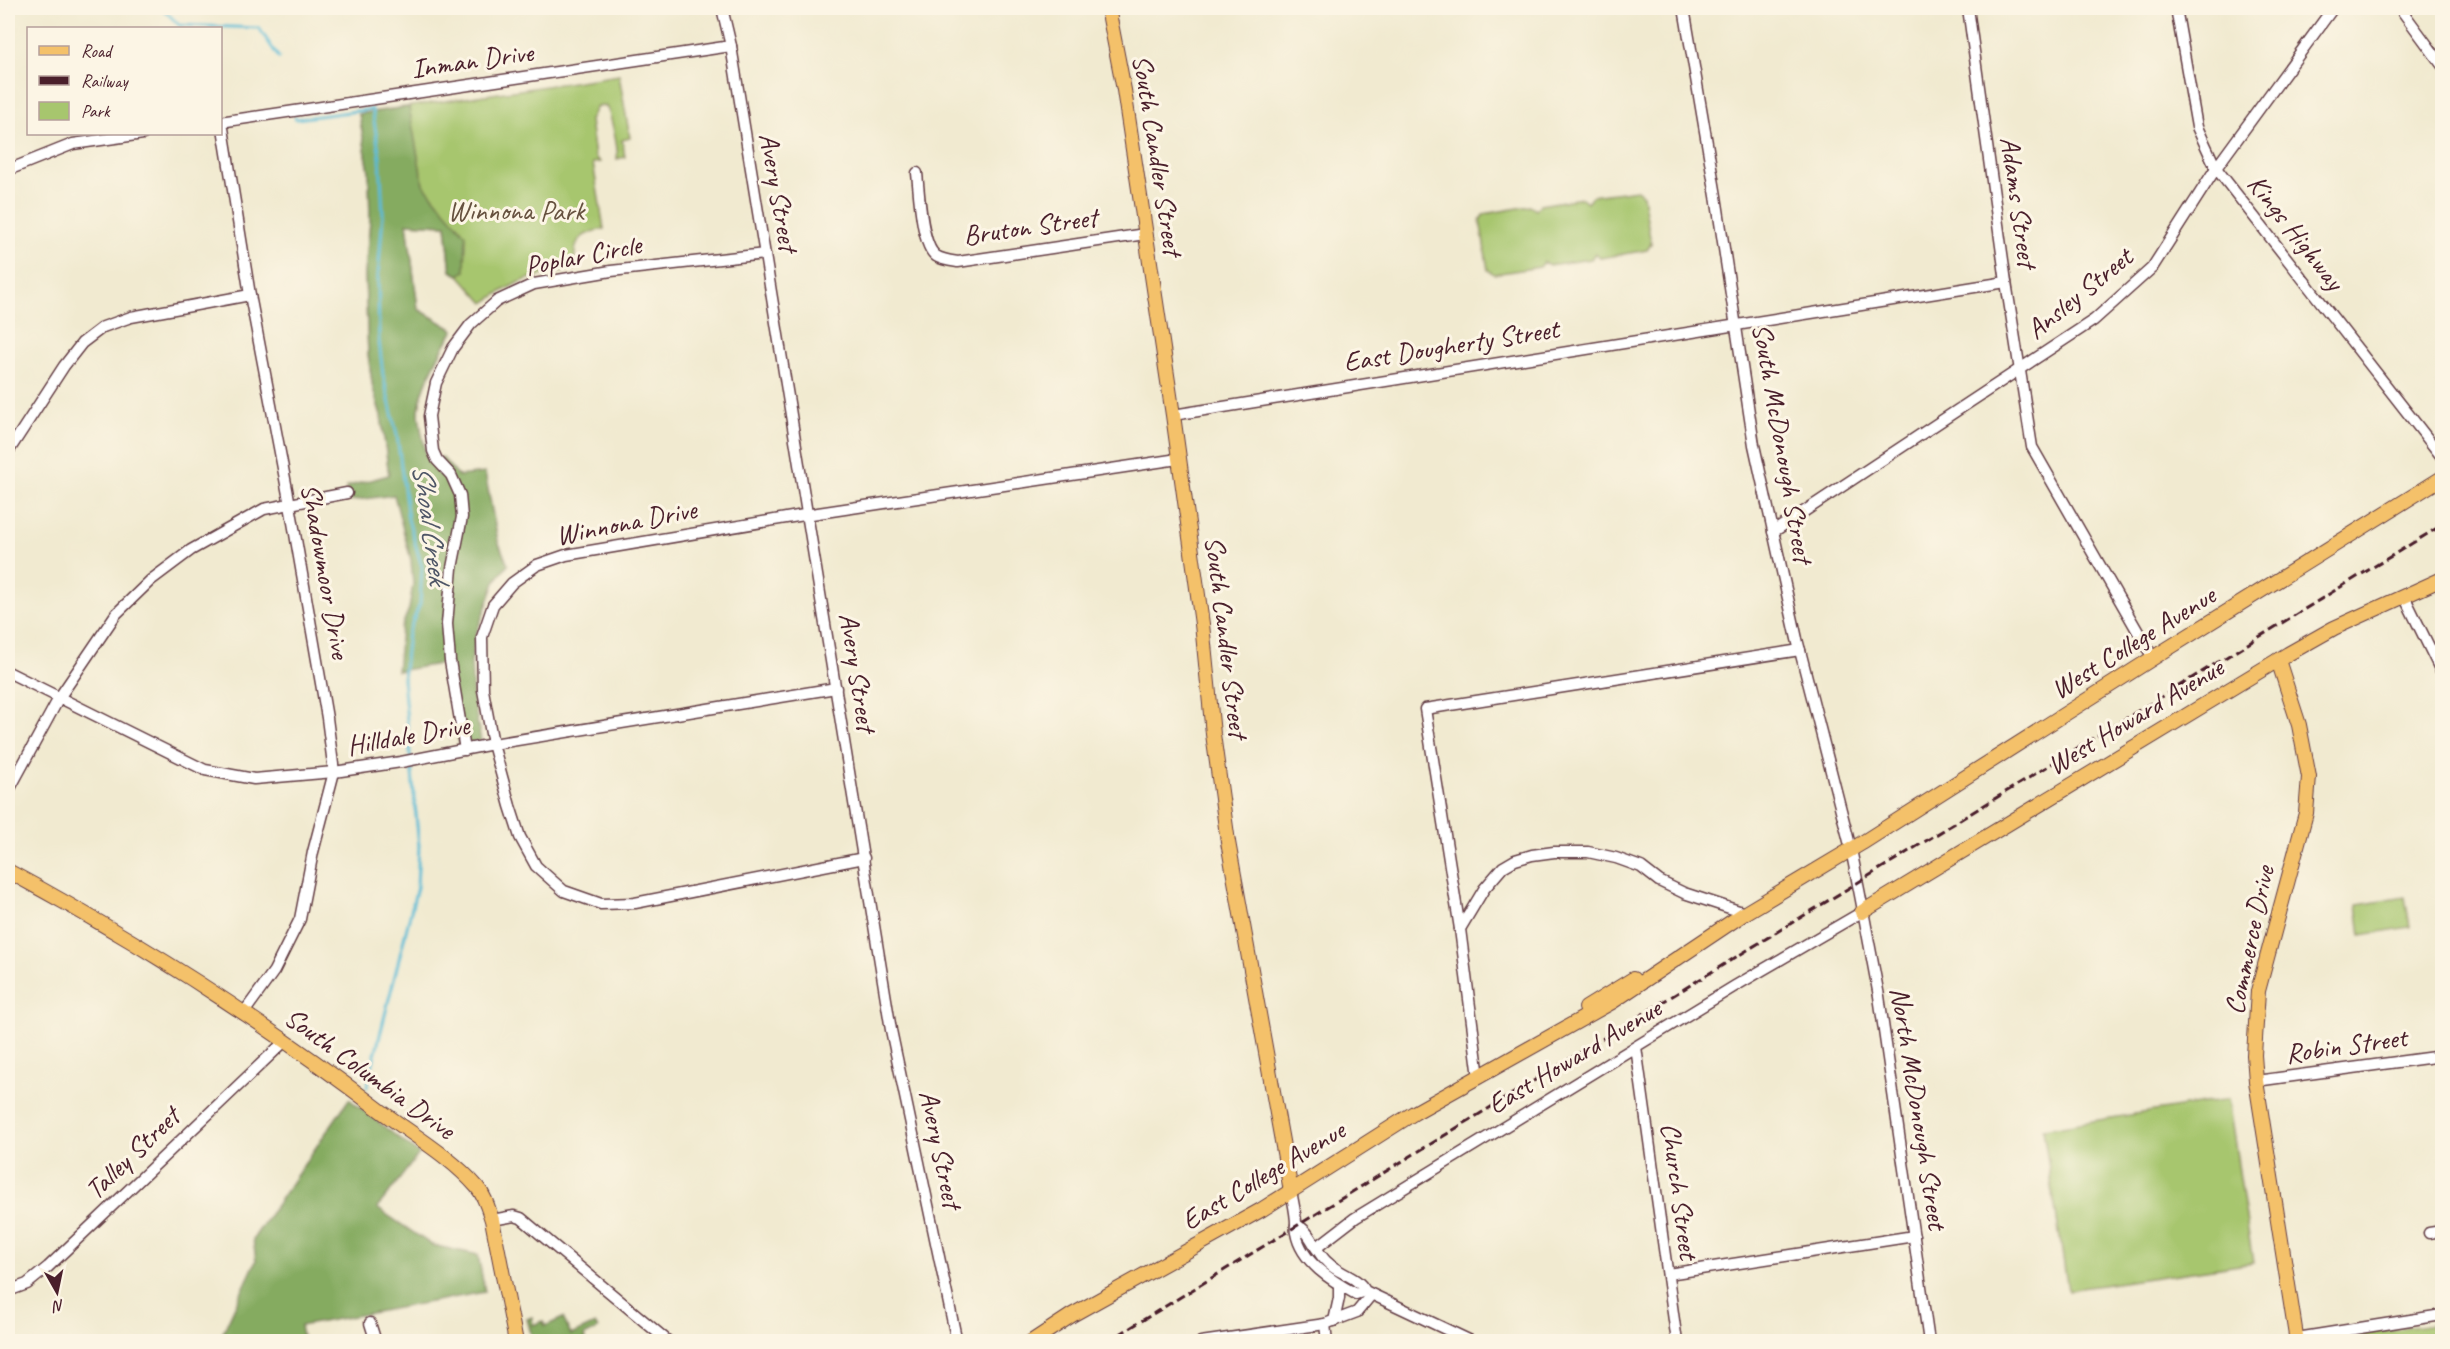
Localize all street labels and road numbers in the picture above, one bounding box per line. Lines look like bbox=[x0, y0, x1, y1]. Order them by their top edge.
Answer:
street label: Inman Drive bbox=[409, 34, 537, 86]
street label: South Candler Street bbox=[1125, 52, 1192, 261]
street label: Avery Street bbox=[751, 130, 807, 258]
street label: Adams Street bbox=[1993, 134, 2046, 273]
street label: Kings Highway bbox=[2240, 167, 2354, 299]
street label: Bruton Street bbox=[961, 199, 1103, 253]
street label: Poplar Circle bbox=[522, 226, 646, 283]
street label: Ansley Street bbox=[2019, 238, 2141, 346]
street label: East Dougherty Street bbox=[1341, 310, 1564, 379]
street label: South McDonough Street bbox=[1745, 321, 1822, 569]
street label: Shadowmoor Drive bbox=[293, 481, 359, 663]
street label: Winnona Drive bbox=[553, 491, 701, 553]
street label: South Candler Street bbox=[1197, 534, 1257, 743]
street label: West College Avenue bbox=[2044, 577, 2223, 706]
street label: Avery Street bbox=[831, 610, 885, 738]
street label: West Howard Avenue bbox=[2041, 649, 2231, 782]
street label: Hilldale Drive bbox=[344, 707, 474, 763]
street label: Commerce Drive bbox=[2216, 861, 2282, 1017]
street label: North McDonough Street bbox=[1883, 984, 1956, 1234]
street label: East Howard Avenue bbox=[1481, 989, 1669, 1122]
street label: South Columbia Drive bbox=[278, 999, 464, 1148]
street label: Robin Street bbox=[2283, 1019, 2411, 1071]
street label: Avery Street bbox=[911, 1087, 971, 1215]
street label: Talley Street bbox=[77, 1097, 189, 1207]
street label: East College Avenue bbox=[1175, 1111, 1353, 1238]
street label: Church Street bbox=[1653, 1121, 1707, 1264]

